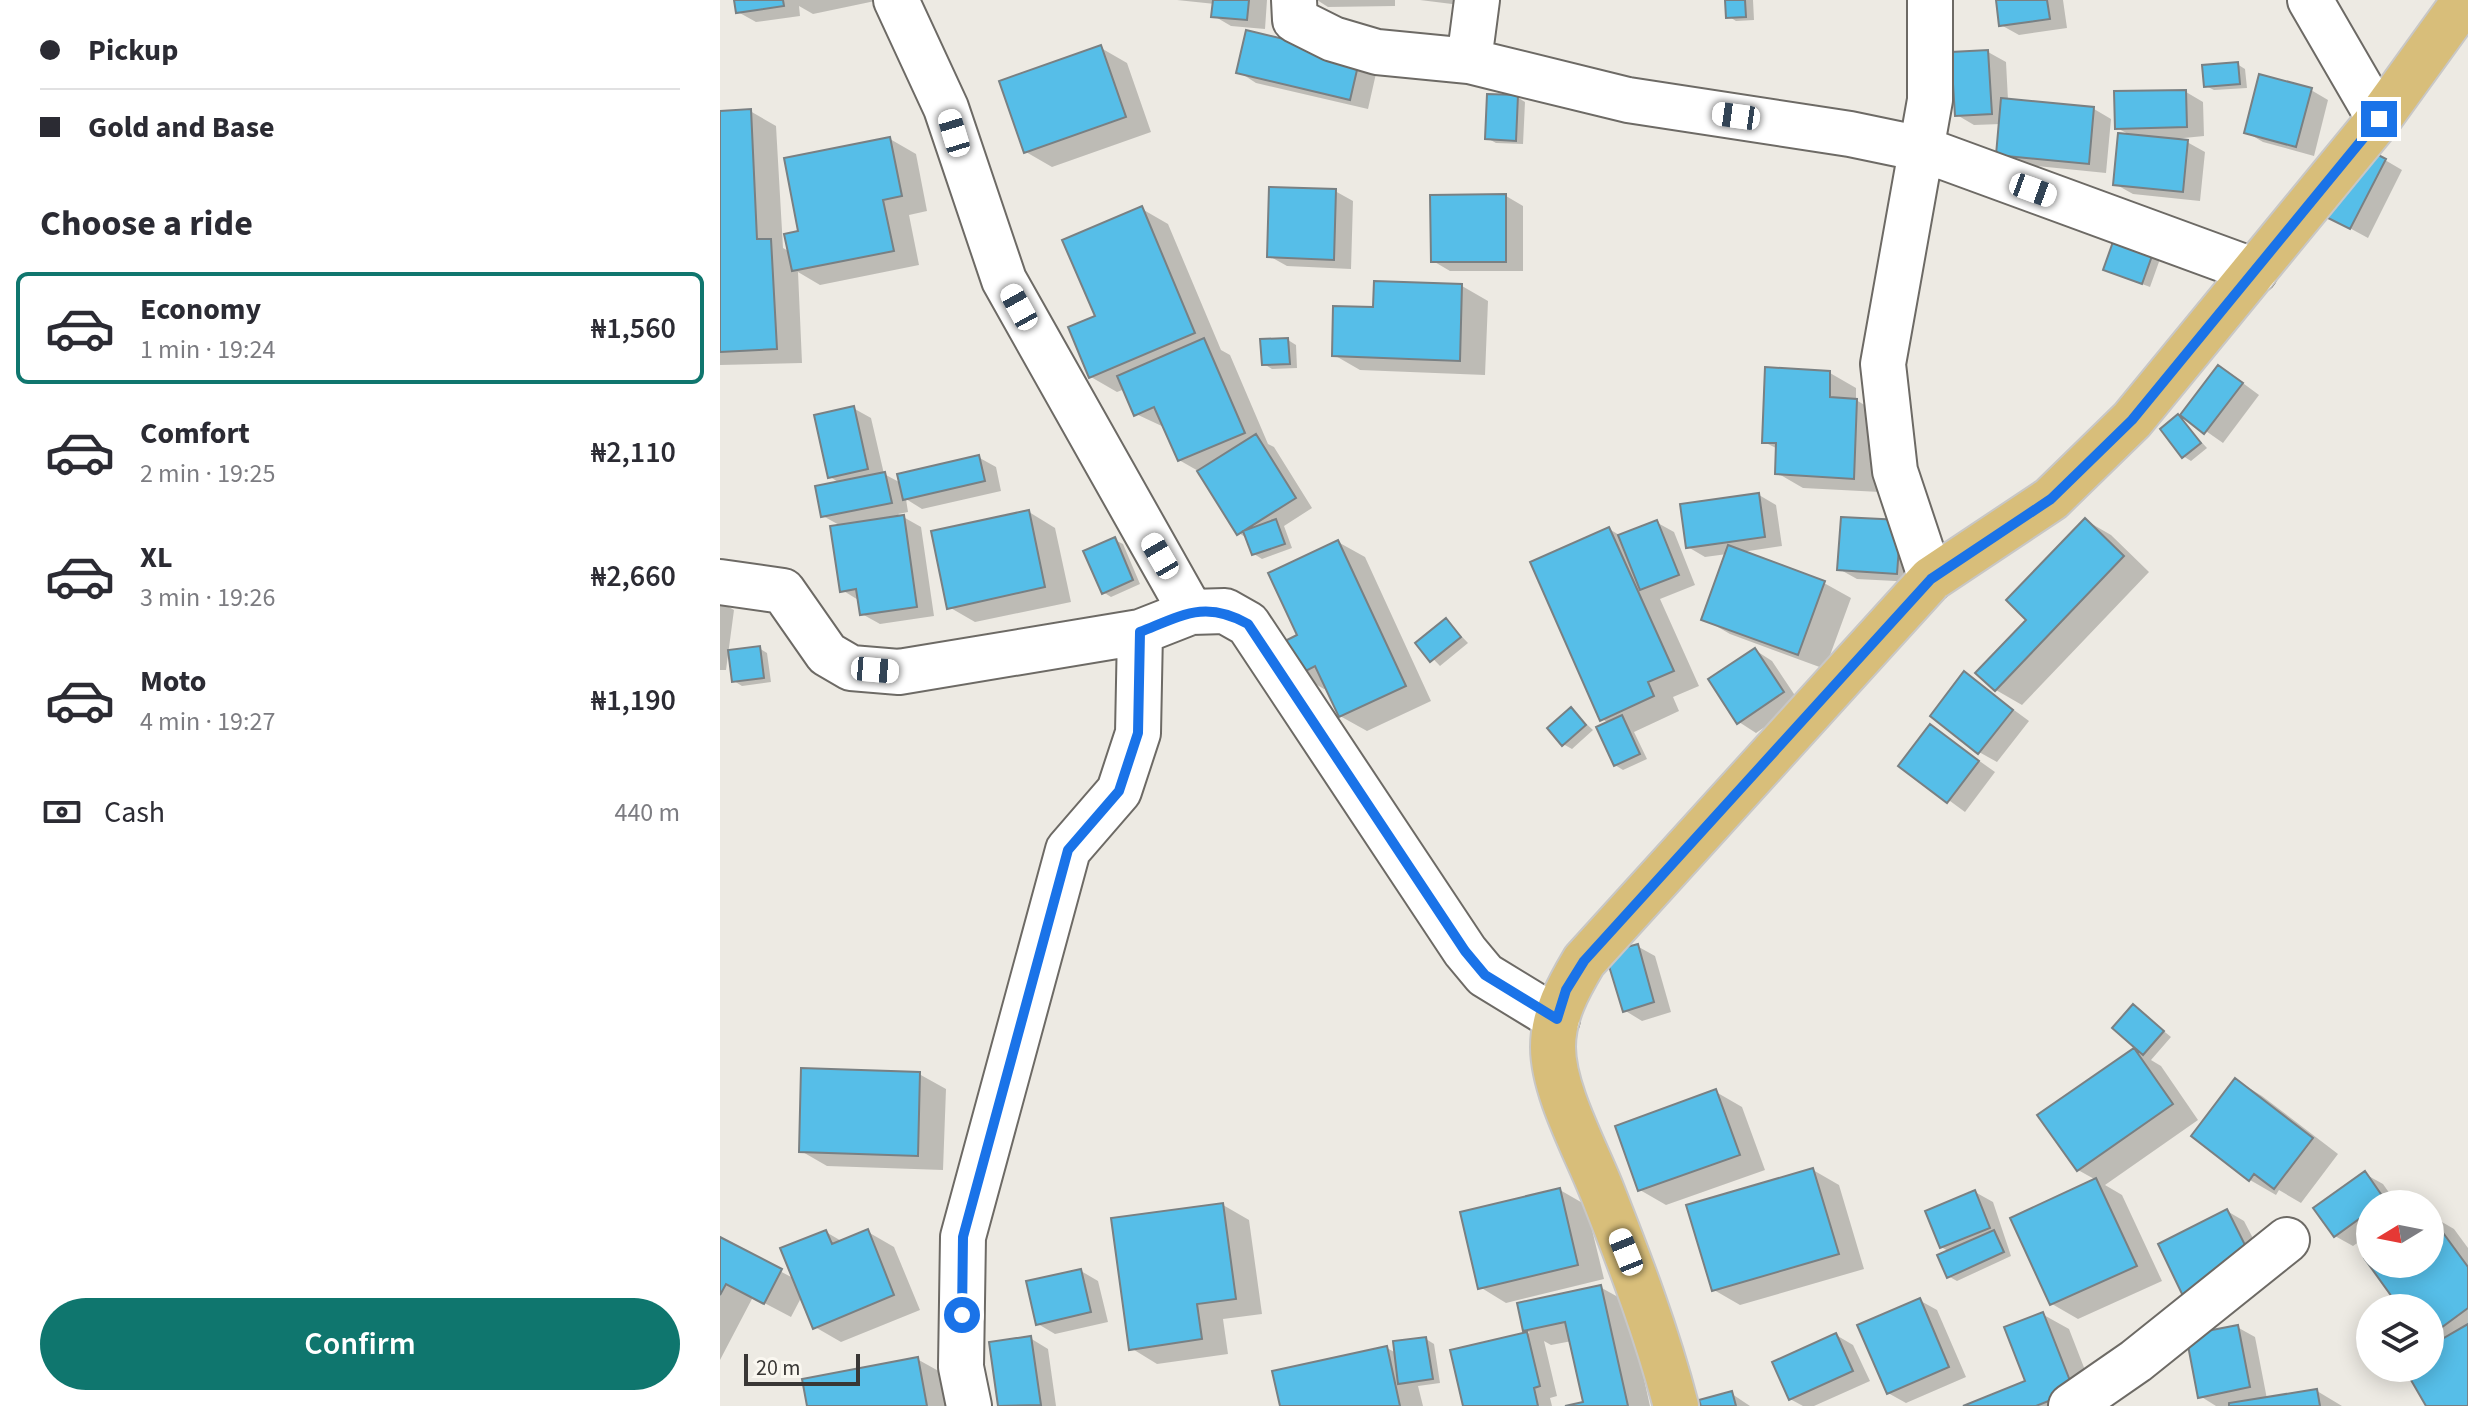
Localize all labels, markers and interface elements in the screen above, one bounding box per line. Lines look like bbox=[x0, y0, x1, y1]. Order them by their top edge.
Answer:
text: Pickup bbox=[88, 29, 178, 72]
car bbox=[1711, 101, 1761, 131]
route end bbox=[2361, 101, 2397, 137]
text: Gold and Base bbox=[88, 106, 275, 149]
car bbox=[936, 107, 972, 159]
car bbox=[2006, 171, 2060, 209]
text: Choose a ride bbox=[40, 198, 253, 249]
car bbox=[997, 280, 1041, 334]
text: Economy bbox=[140, 288, 261, 331]
icon: car bbox=[44, 292, 116, 364]
text: ₦1,560 bbox=[591, 307, 676, 350]
text: 1 min · 19:24 bbox=[140, 331, 275, 368]
text: Comfort bbox=[140, 412, 250, 455]
icon: car bbox=[44, 416, 116, 488]
text: ₦2,110 bbox=[591, 431, 676, 474]
text: 2 min · 19:25 bbox=[140, 455, 275, 492]
car bbox=[1138, 529, 1182, 583]
text: XL bbox=[140, 536, 173, 579]
icon: car bbox=[44, 540, 116, 612]
text: ₦2,660 bbox=[591, 555, 676, 598]
text: 3 min · 19:26 bbox=[140, 579, 275, 616]
car bbox=[850, 656, 900, 684]
text: Moto bbox=[140, 660, 206, 703]
icon: car bbox=[44, 664, 116, 736]
text: ₦1,190 bbox=[591, 679, 676, 722]
text: 4 min · 19:27 bbox=[140, 703, 275, 740]
icon: cash bbox=[40, 790, 84, 834]
text: Cash bbox=[104, 791, 165, 834]
text: 440 m bbox=[614, 794, 680, 831]
north arrow bbox=[2356, 1190, 2444, 1278]
map controls bbox=[2356, 1190, 2444, 1382]
car bbox=[1606, 1225, 1646, 1279]
button: layers bbox=[2356, 1294, 2444, 1382]
route start bbox=[944, 1297, 980, 1333]
button: Confirm bbox=[40, 1298, 680, 1390]
scale bar bbox=[744, 1350, 860, 1386]
text: 20 m bbox=[756, 1352, 801, 1384]

